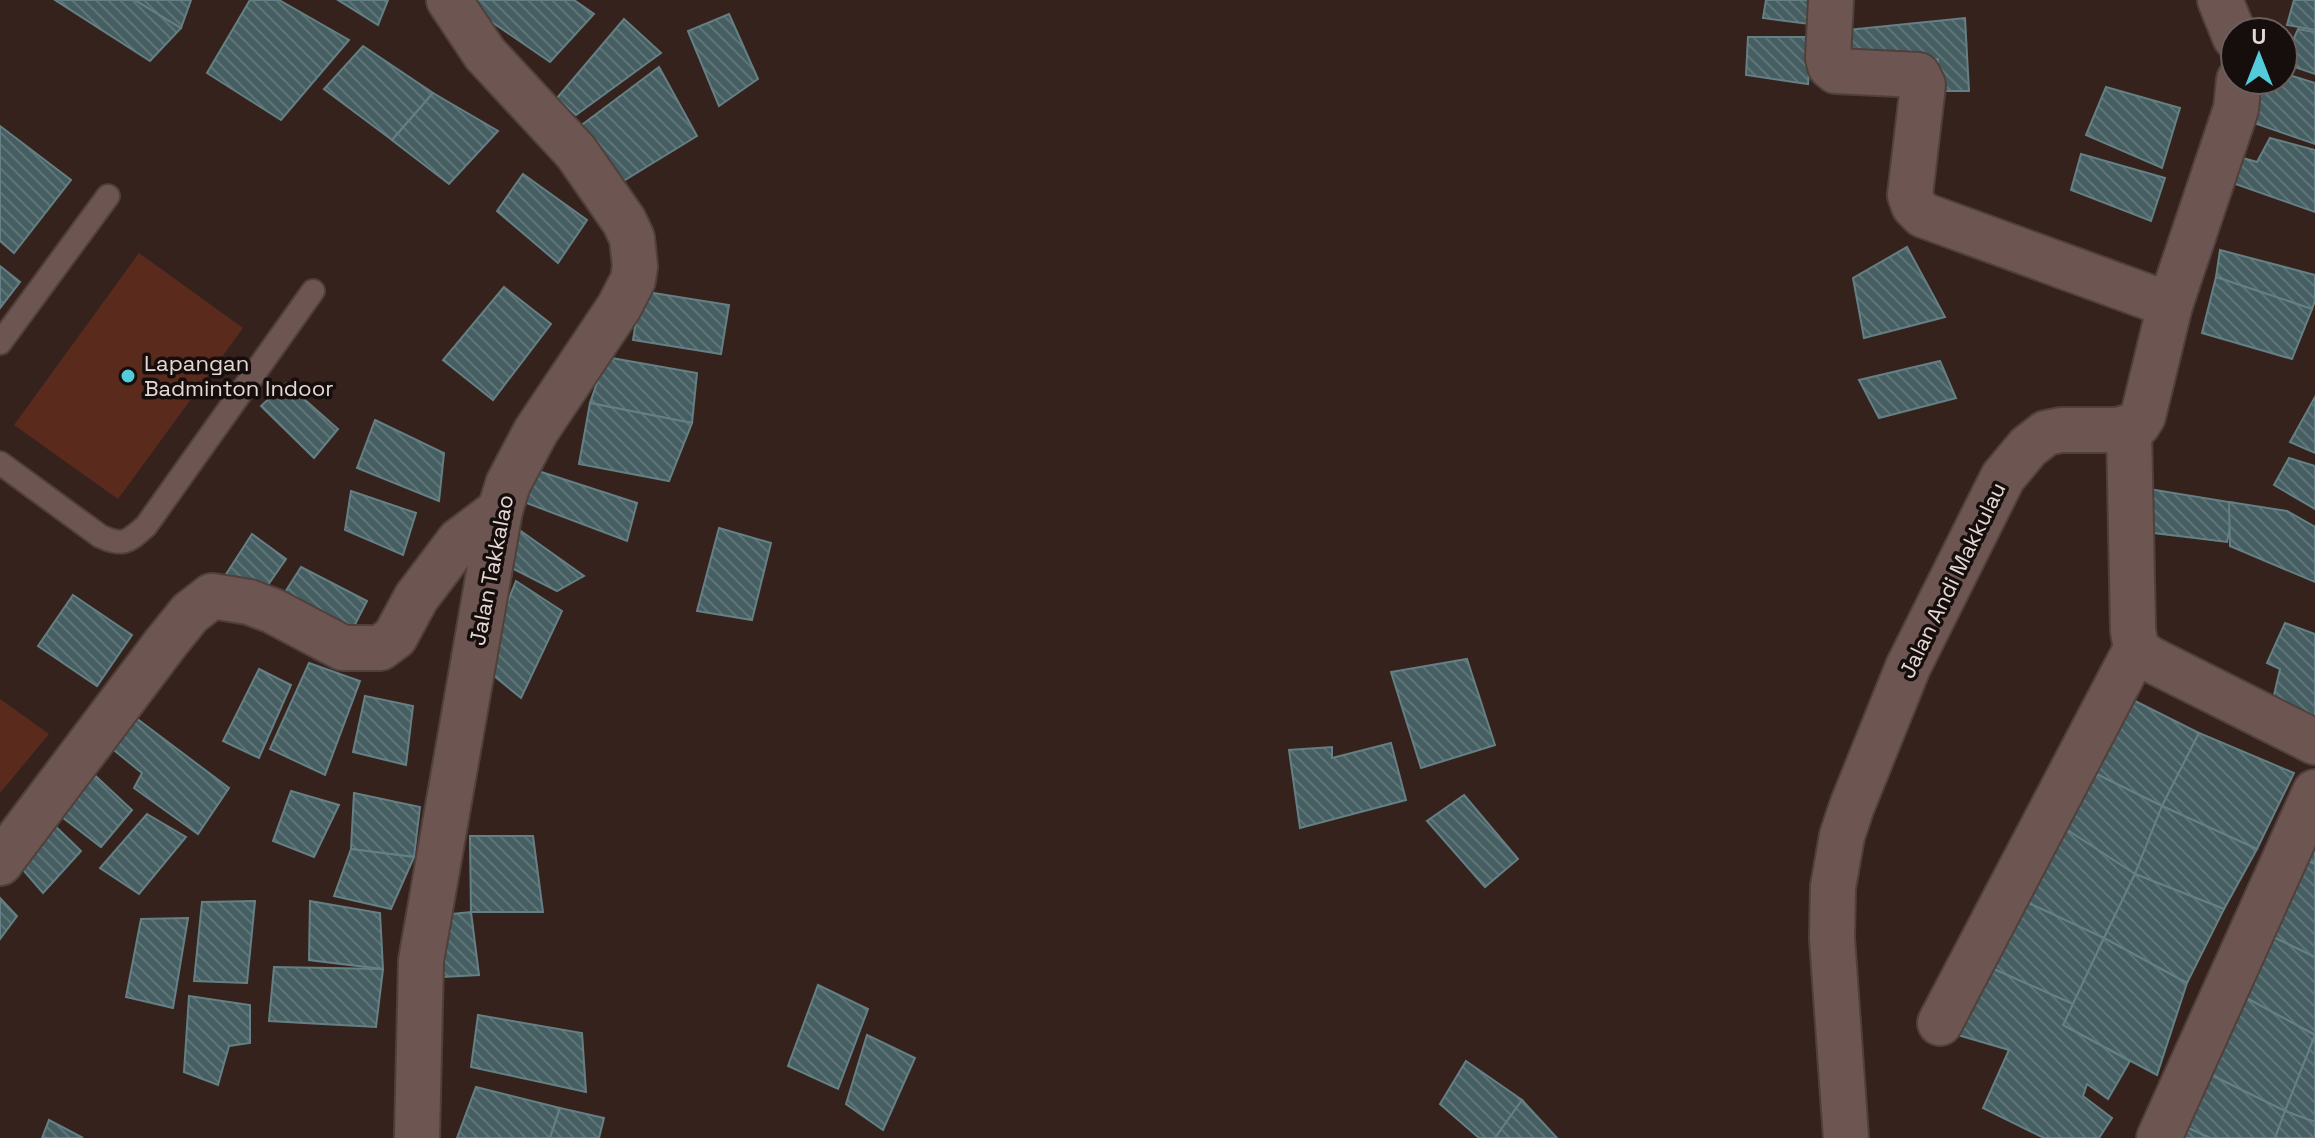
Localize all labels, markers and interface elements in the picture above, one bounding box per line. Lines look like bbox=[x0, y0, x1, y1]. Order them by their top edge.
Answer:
north arrow bbox=[2219, 16, 2299, 96]
text: U bbox=[2252, 22, 2266, 50]
place label: Lapangan Badminton Indoor bbox=[144, 349, 334, 402]
marker: Lapangan Badminton Indoor bbox=[119, 367, 137, 385]
street label: Jalan Andi Makkulau bbox=[1892, 477, 2012, 683]
street label: Jalan Takkalao bbox=[463, 492, 519, 648]

